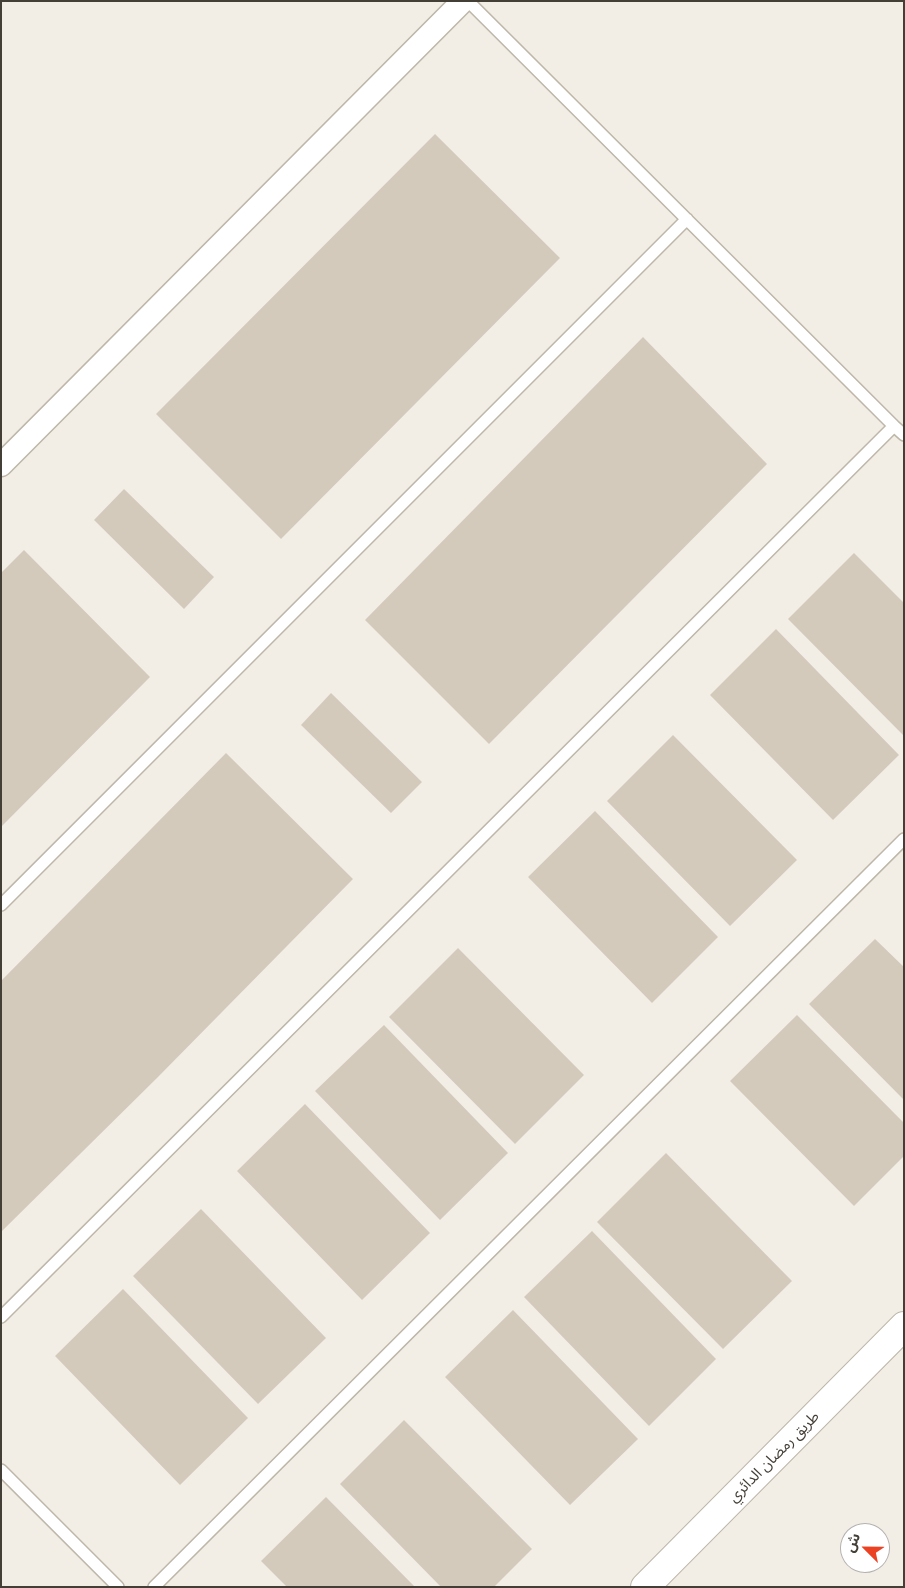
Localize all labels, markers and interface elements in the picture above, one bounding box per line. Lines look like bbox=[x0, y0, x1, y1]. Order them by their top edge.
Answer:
street label: طريق رمضان الدائري bbox=[725, 1408, 823, 1506]
north arrow bbox=[840, 1523, 890, 1573]
text: ش bbox=[840, 1530, 864, 1555]

